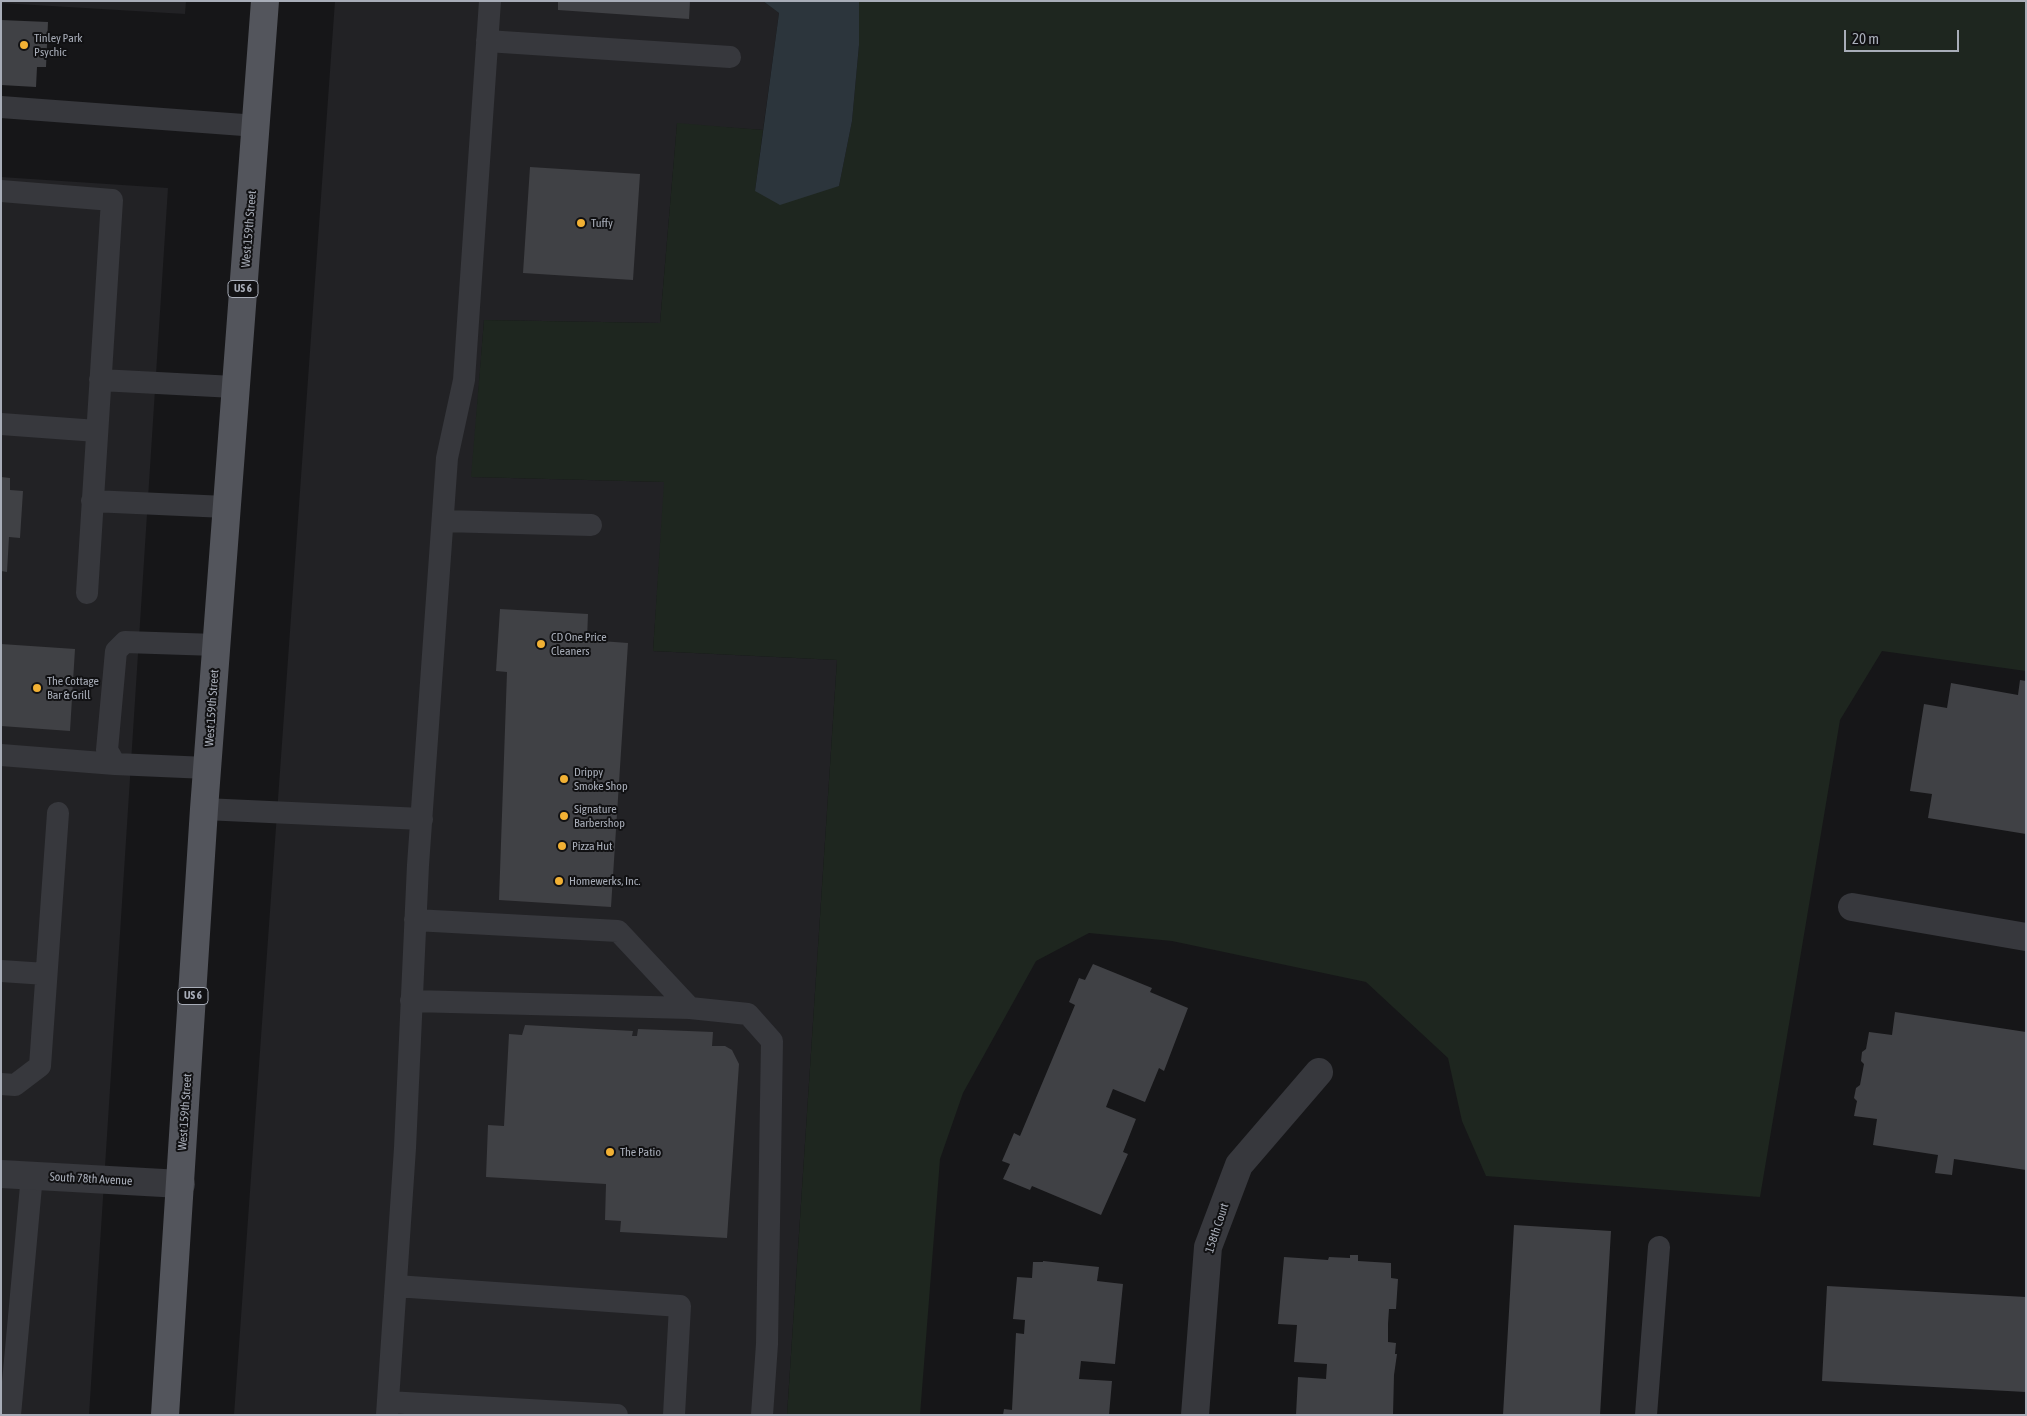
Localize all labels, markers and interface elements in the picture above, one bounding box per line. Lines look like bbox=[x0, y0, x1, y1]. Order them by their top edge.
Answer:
scale bar bbox=[1847, 20, 1962, 52]
text: 20 m bbox=[1852, 30, 1879, 47]
place label: Tinley Park Psychic bbox=[34, 31, 83, 59]
marker: Tinley Park Psychic bbox=[18, 39, 30, 51]
street label: West 159th Street bbox=[238, 190, 260, 268]
place label: Tuffy bbox=[591, 216, 613, 230]
marker: Tuffy bbox=[575, 217, 587, 229]
road number: US 6 bbox=[228, 280, 258, 298]
place label: CD One Price Cleaners bbox=[551, 630, 607, 658]
marker: CD One Price Cleaners bbox=[535, 638, 547, 650]
street label: West 159th Street bbox=[202, 669, 222, 747]
place label: The Cottage Bar & Grill bbox=[47, 674, 99, 702]
marker: The Cottage Bar & Grill bbox=[31, 682, 43, 694]
place label: Drippy Smoke Shop bbox=[574, 765, 628, 793]
marker: Drippy Smoke Shop bbox=[558, 773, 570, 785]
place label: Signature Barbershop bbox=[574, 802, 625, 830]
marker: Signature Barbershop bbox=[558, 810, 570, 822]
place label: Pizza Hut bbox=[572, 839, 612, 853]
marker: Pizza Hut bbox=[556, 840, 568, 852]
place label: Homewerks, Inc. bbox=[569, 874, 640, 888]
marker: Homewerks, Inc. bbox=[553, 875, 565, 887]
road number: US 6 bbox=[178, 988, 208, 1004]
street label: West 159th Street bbox=[175, 1073, 195, 1151]
place label: The Patio bbox=[620, 1145, 661, 1159]
marker: The Patio bbox=[604, 1146, 616, 1158]
street label: South 78th Avenue bbox=[49, 1170, 133, 1188]
street label: 158th Court bbox=[1202, 1201, 1232, 1255]

